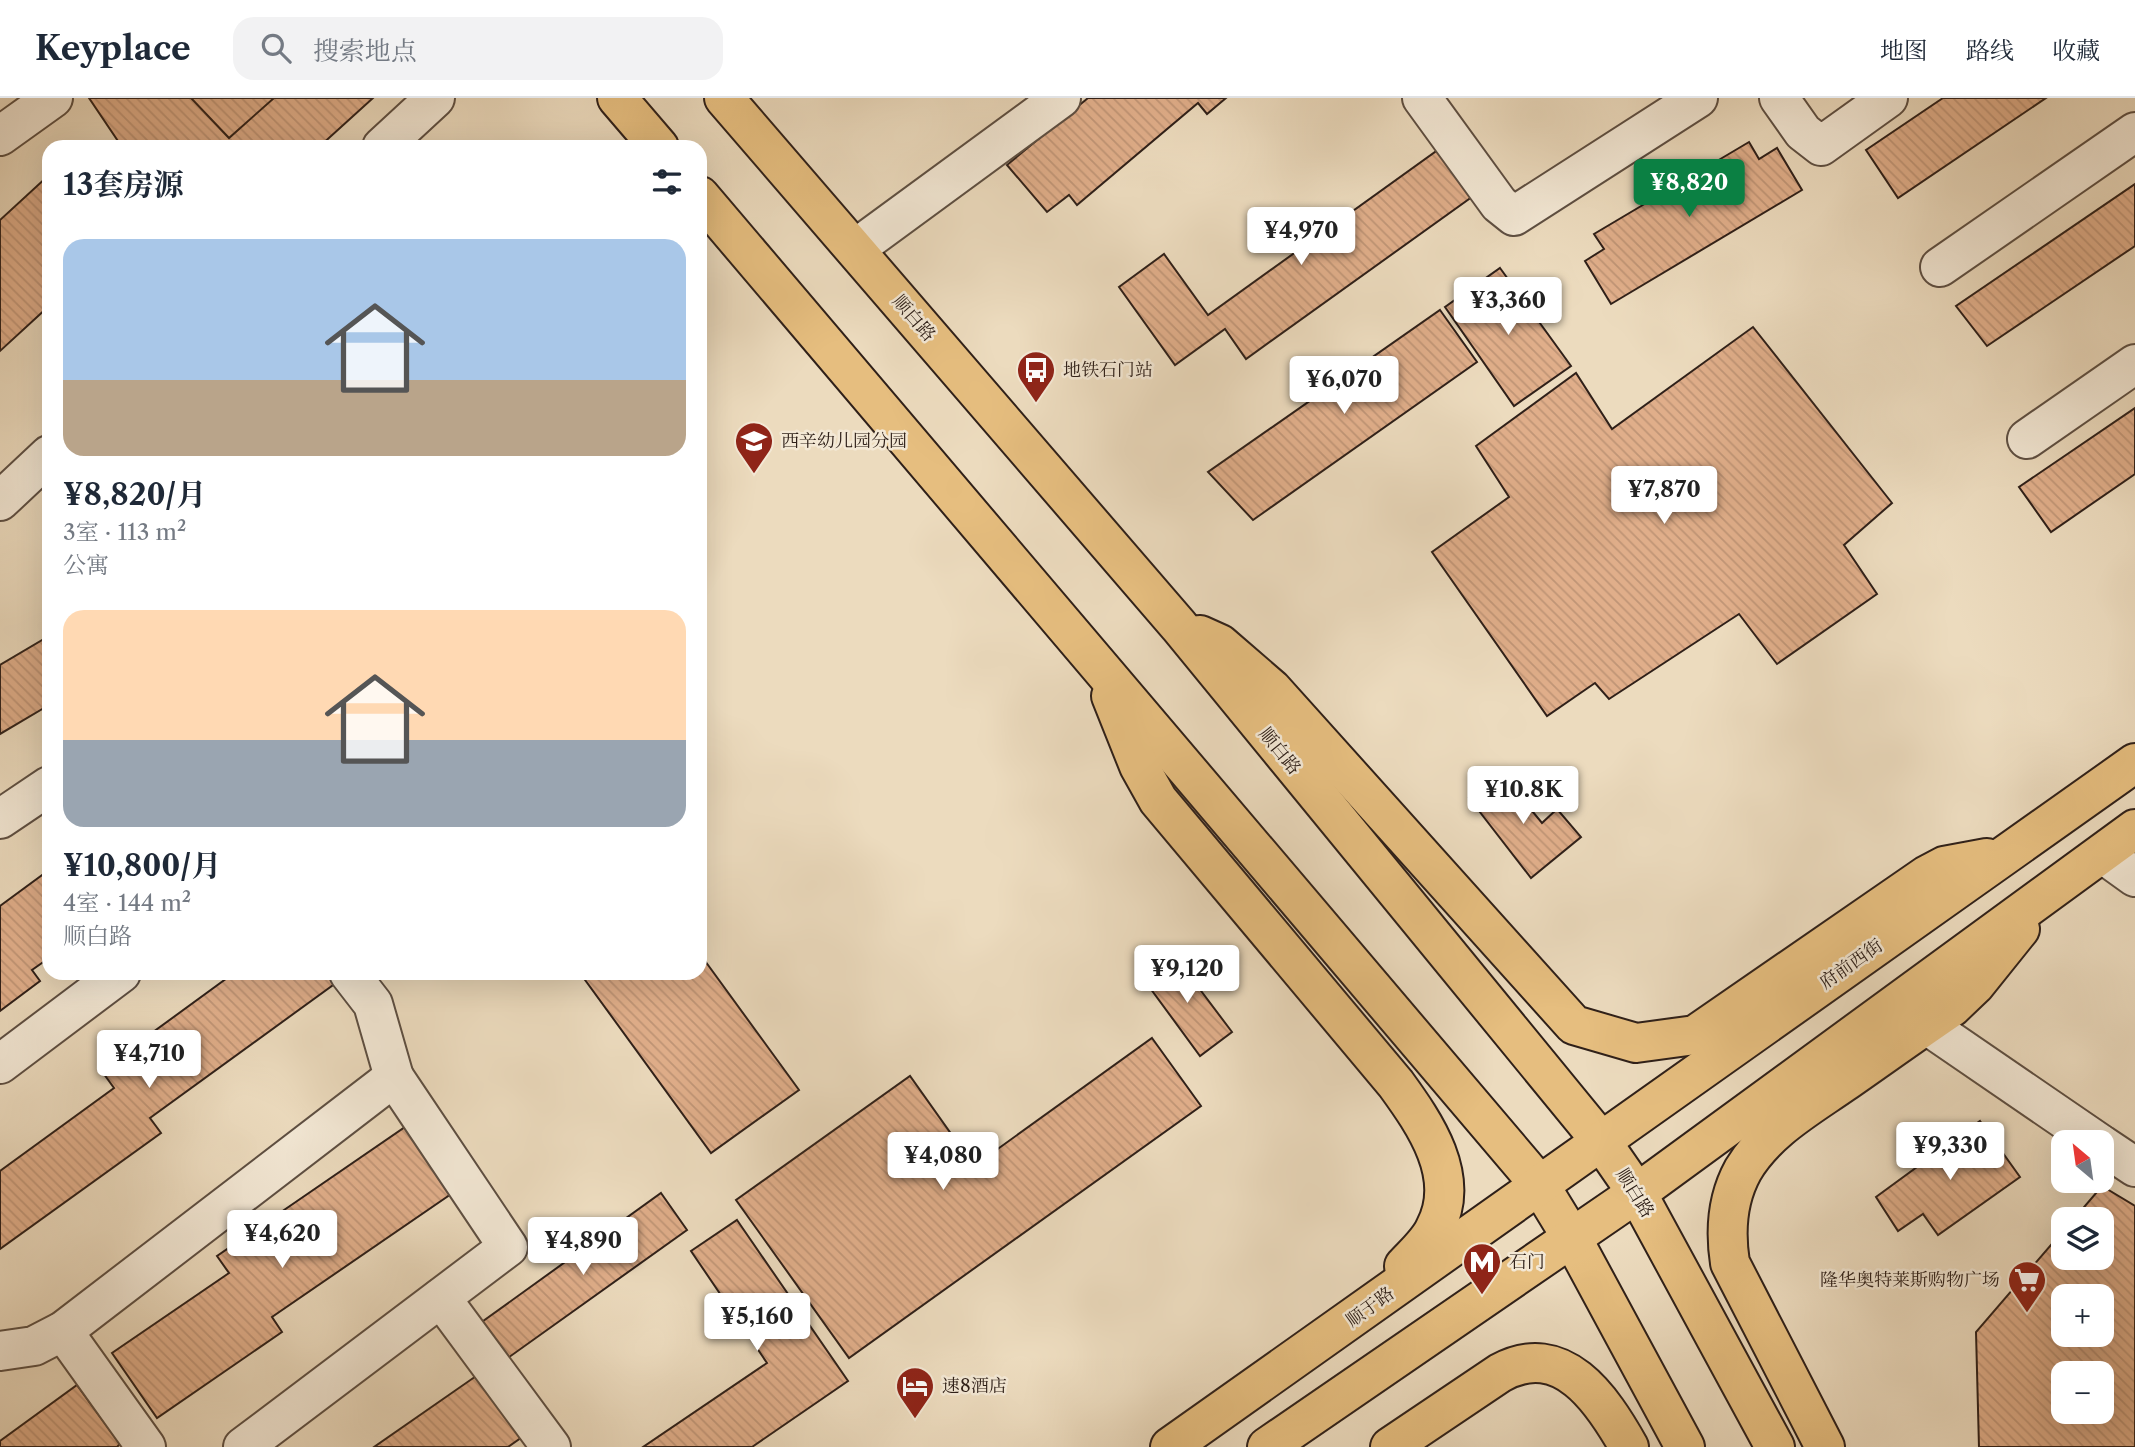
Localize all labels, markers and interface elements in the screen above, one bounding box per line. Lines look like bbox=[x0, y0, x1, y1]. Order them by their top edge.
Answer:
search box bbox=[233, 17, 723, 80]
text: Keyplace bbox=[35, 28, 191, 69]
icon: search bbox=[257, 29, 295, 67]
text: 搜索地点 bbox=[313, 35, 417, 67]
text: 地图 bbox=[1880, 36, 1928, 65]
text: 路线 bbox=[1966, 36, 2014, 65]
text: 收藏 bbox=[2052, 36, 2100, 65]
pin: ¥8,820 bbox=[1632, 159, 1746, 219]
icon: filters bbox=[648, 163, 686, 201]
text: 13套房源 bbox=[63, 166, 183, 203]
text: ¥8,820 bbox=[1650, 168, 1728, 196]
pin: ¥4,970 bbox=[1244, 208, 1358, 267]
text: ¥4,970 bbox=[1263, 216, 1339, 244]
pin: ¥3,360 bbox=[1451, 278, 1565, 337]
icon: home bbox=[312, 285, 438, 411]
text: ¥3,360 bbox=[1470, 286, 1546, 314]
street label: 顺白路 bbox=[888, 290, 940, 346]
bus stop icon: 地铁石门站 bbox=[1015, 349, 1057, 404]
pin: ¥6,070 bbox=[1287, 356, 1401, 416]
place label: 地铁石门站 bbox=[1063, 359, 1153, 381]
text: ¥6,070 bbox=[1306, 365, 1382, 393]
school or university icon: 西辛幼儿园分园 bbox=[733, 420, 775, 475]
place label: 西辛幼儿园分园 bbox=[781, 430, 907, 452]
pin: ¥7,870 bbox=[1607, 466, 1721, 526]
text: ¥7,870 bbox=[1627, 475, 1701, 503]
text: ¥8,820/月 bbox=[63, 476, 206, 513]
text: 3室 · 113 m² bbox=[63, 518, 186, 546]
text: 公寓 bbox=[63, 551, 109, 579]
icon: home bbox=[312, 656, 438, 782]
street label: 顺白路 bbox=[1254, 723, 1306, 779]
pin: ¥10.8K bbox=[1466, 766, 1580, 826]
text: ¥10.8K bbox=[1483, 775, 1563, 803]
text: ¥10,800/月 bbox=[63, 847, 221, 884]
text: 4室 · 144 m² bbox=[63, 889, 191, 917]
text: 顺白路 bbox=[63, 922, 132, 950]
street label: 府前西街 bbox=[1815, 934, 1887, 994]
pin: ¥9,120 bbox=[1130, 946, 1244, 1005]
text: ¥9,120 bbox=[1150, 954, 1224, 982]
pin: ¥4,710 bbox=[92, 1030, 206, 1090]
text: ¥4,710 bbox=[113, 1039, 185, 1067]
pin: ¥9,330 bbox=[1893, 1122, 2007, 1182]
north arrow bbox=[2051, 1130, 2114, 1194]
map controls bbox=[2051, 1130, 2114, 1424]
text: ¥9,330 bbox=[1912, 1131, 1988, 1159]
pin: ¥4,080 bbox=[886, 1132, 1000, 1192]
text: ¥4,080 bbox=[904, 1141, 982, 1169]
street label: 顺白路 bbox=[1611, 1164, 1659, 1222]
button: layers bbox=[2051, 1207, 2114, 1270]
pin: ¥4,620 bbox=[225, 1210, 339, 1270]
pin: ¥4,890 bbox=[526, 1218, 640, 1277]
text: ¥4,620 bbox=[243, 1219, 321, 1247]
text: ¥4,890 bbox=[544, 1226, 622, 1254]
metro station icon: 石门 bbox=[1461, 1241, 1503, 1296]
place label: 石门 bbox=[1509, 1251, 1545, 1273]
supermarket icon: 隆华奥特莱斯购物广场 bbox=[2006, 1259, 2048, 1314]
place label: 隆华奥特莱斯购物广场 bbox=[1820, 1269, 2000, 1291]
street label: 顺于路 bbox=[1342, 1282, 1398, 1332]
button: + bbox=[2051, 1284, 2114, 1347]
pin: ¥5,160 bbox=[700, 1294, 814, 1353]
text: ¥5,160 bbox=[720, 1302, 794, 1330]
button: − bbox=[2051, 1361, 2114, 1424]
hotel icon: 速8酒店 bbox=[894, 1365, 936, 1420]
place label: 速8酒店 bbox=[942, 1375, 1007, 1397]

